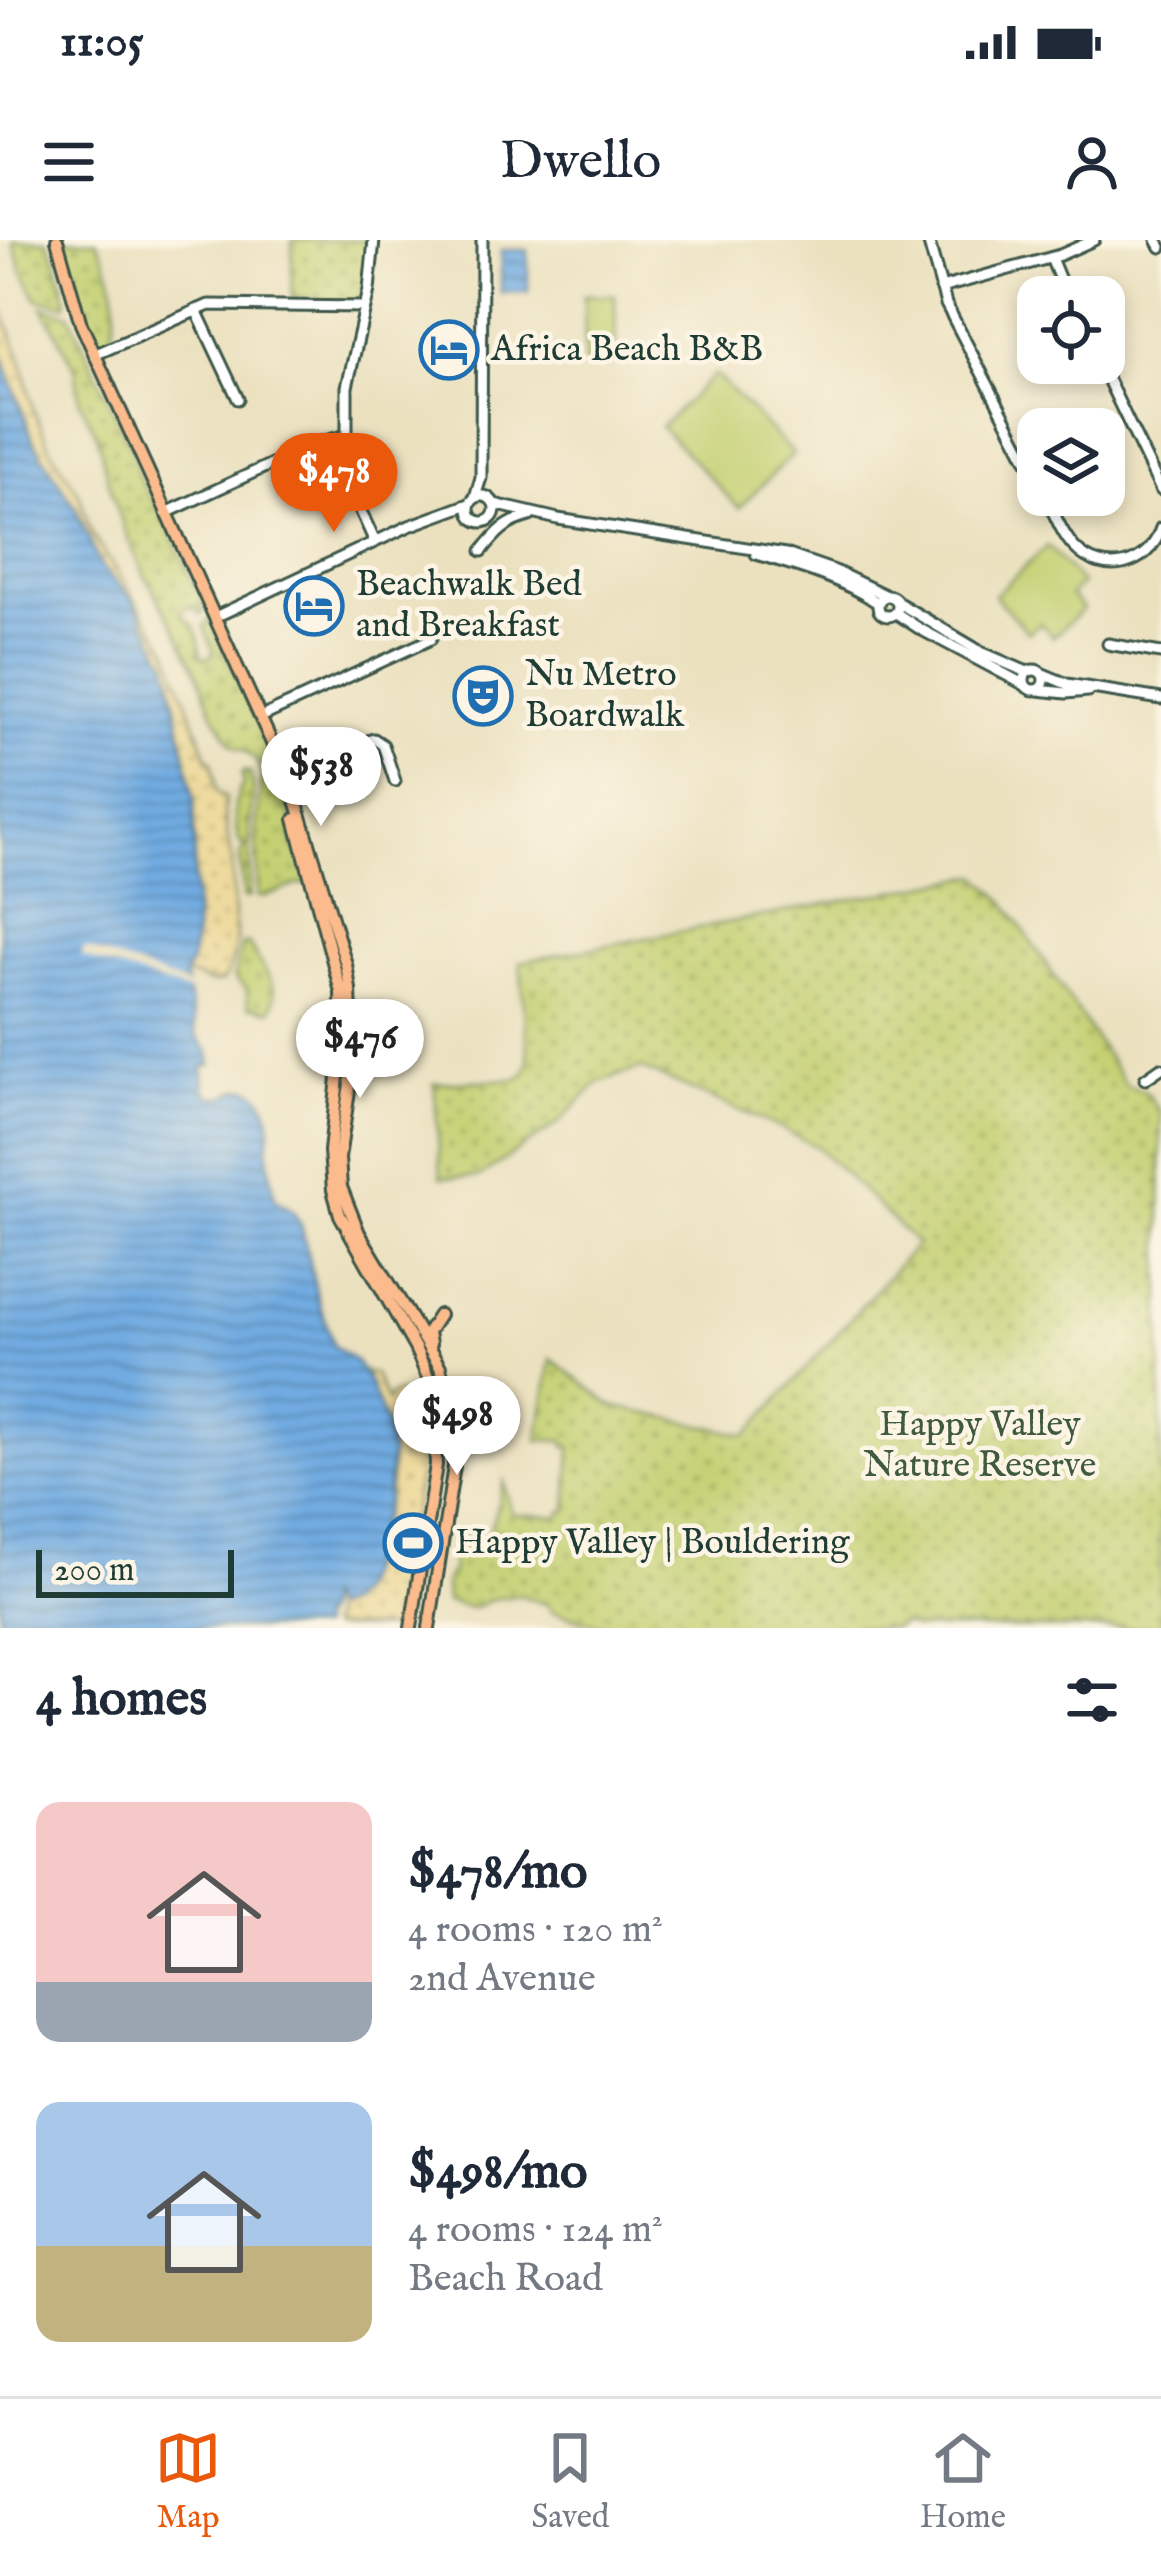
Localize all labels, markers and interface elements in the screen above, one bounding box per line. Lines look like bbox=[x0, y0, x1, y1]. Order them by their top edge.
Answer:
text: 11:05 bbox=[60, 14, 144, 71]
text: Dwello bbox=[500, 128, 661, 197]
icon: menu bbox=[36, 129, 102, 195]
icon: person bbox=[1059, 129, 1125, 195]
map controls bbox=[1017, 276, 1125, 516]
button: locate bbox=[1017, 276, 1125, 384]
hotel icon: Africa Beach B&B bbox=[418, 319, 480, 381]
place label: Africa Beach B&B bbox=[490, 327, 763, 373]
button: layers bbox=[1017, 408, 1125, 516]
pin: $478 bbox=[263, 433, 405, 535]
text: $478 bbox=[297, 447, 371, 496]
place label: Beachwalk Bed and Breakfast bbox=[356, 562, 582, 649]
hotel icon: Beachwalk Bed and Breakfast bbox=[283, 575, 345, 637]
place label: Nu Metro Boardwalk bbox=[525, 652, 685, 739]
theatre icon: Nu Metro Boardwalk bbox=[452, 665, 514, 727]
pin: $538 bbox=[250, 727, 392, 829]
text: $538 bbox=[288, 741, 354, 790]
pin: $476 bbox=[289, 999, 431, 1101]
text: $476 bbox=[323, 1013, 397, 1062]
pin: $498 bbox=[386, 1376, 528, 1478]
text: $498 bbox=[420, 1390, 494, 1439]
park label: Happy Valley Nature Reserve bbox=[864, 1402, 1096, 1489]
sports icon: Happy Valley | Bouldering bbox=[382, 1512, 444, 1574]
place label: Happy Valley | Bouldering bbox=[455, 1520, 850, 1566]
scale bar bbox=[36, 1544, 234, 1597]
text: 200 m bbox=[54, 1550, 135, 1592]
icon: filters bbox=[1059, 1667, 1125, 1733]
text: 4 homes bbox=[36, 1668, 207, 1733]
text: $478/mo bbox=[408, 1841, 588, 1906]
icon: home bbox=[132, 1850, 276, 1994]
text: 4 rooms · 120 m² bbox=[408, 1906, 663, 1955]
text: 2nd Avenue bbox=[408, 1955, 596, 2004]
text: $498/mo bbox=[408, 2141, 588, 2206]
icon: home bbox=[132, 2150, 276, 2294]
text: 4 rooms · 124 m² bbox=[408, 2206, 663, 2255]
text: Beach Road bbox=[408, 2255, 603, 2304]
tab: Map bbox=[155, 2425, 221, 2539]
tab: Saved bbox=[531, 2425, 609, 2539]
tab: Home bbox=[920, 2425, 1006, 2539]

